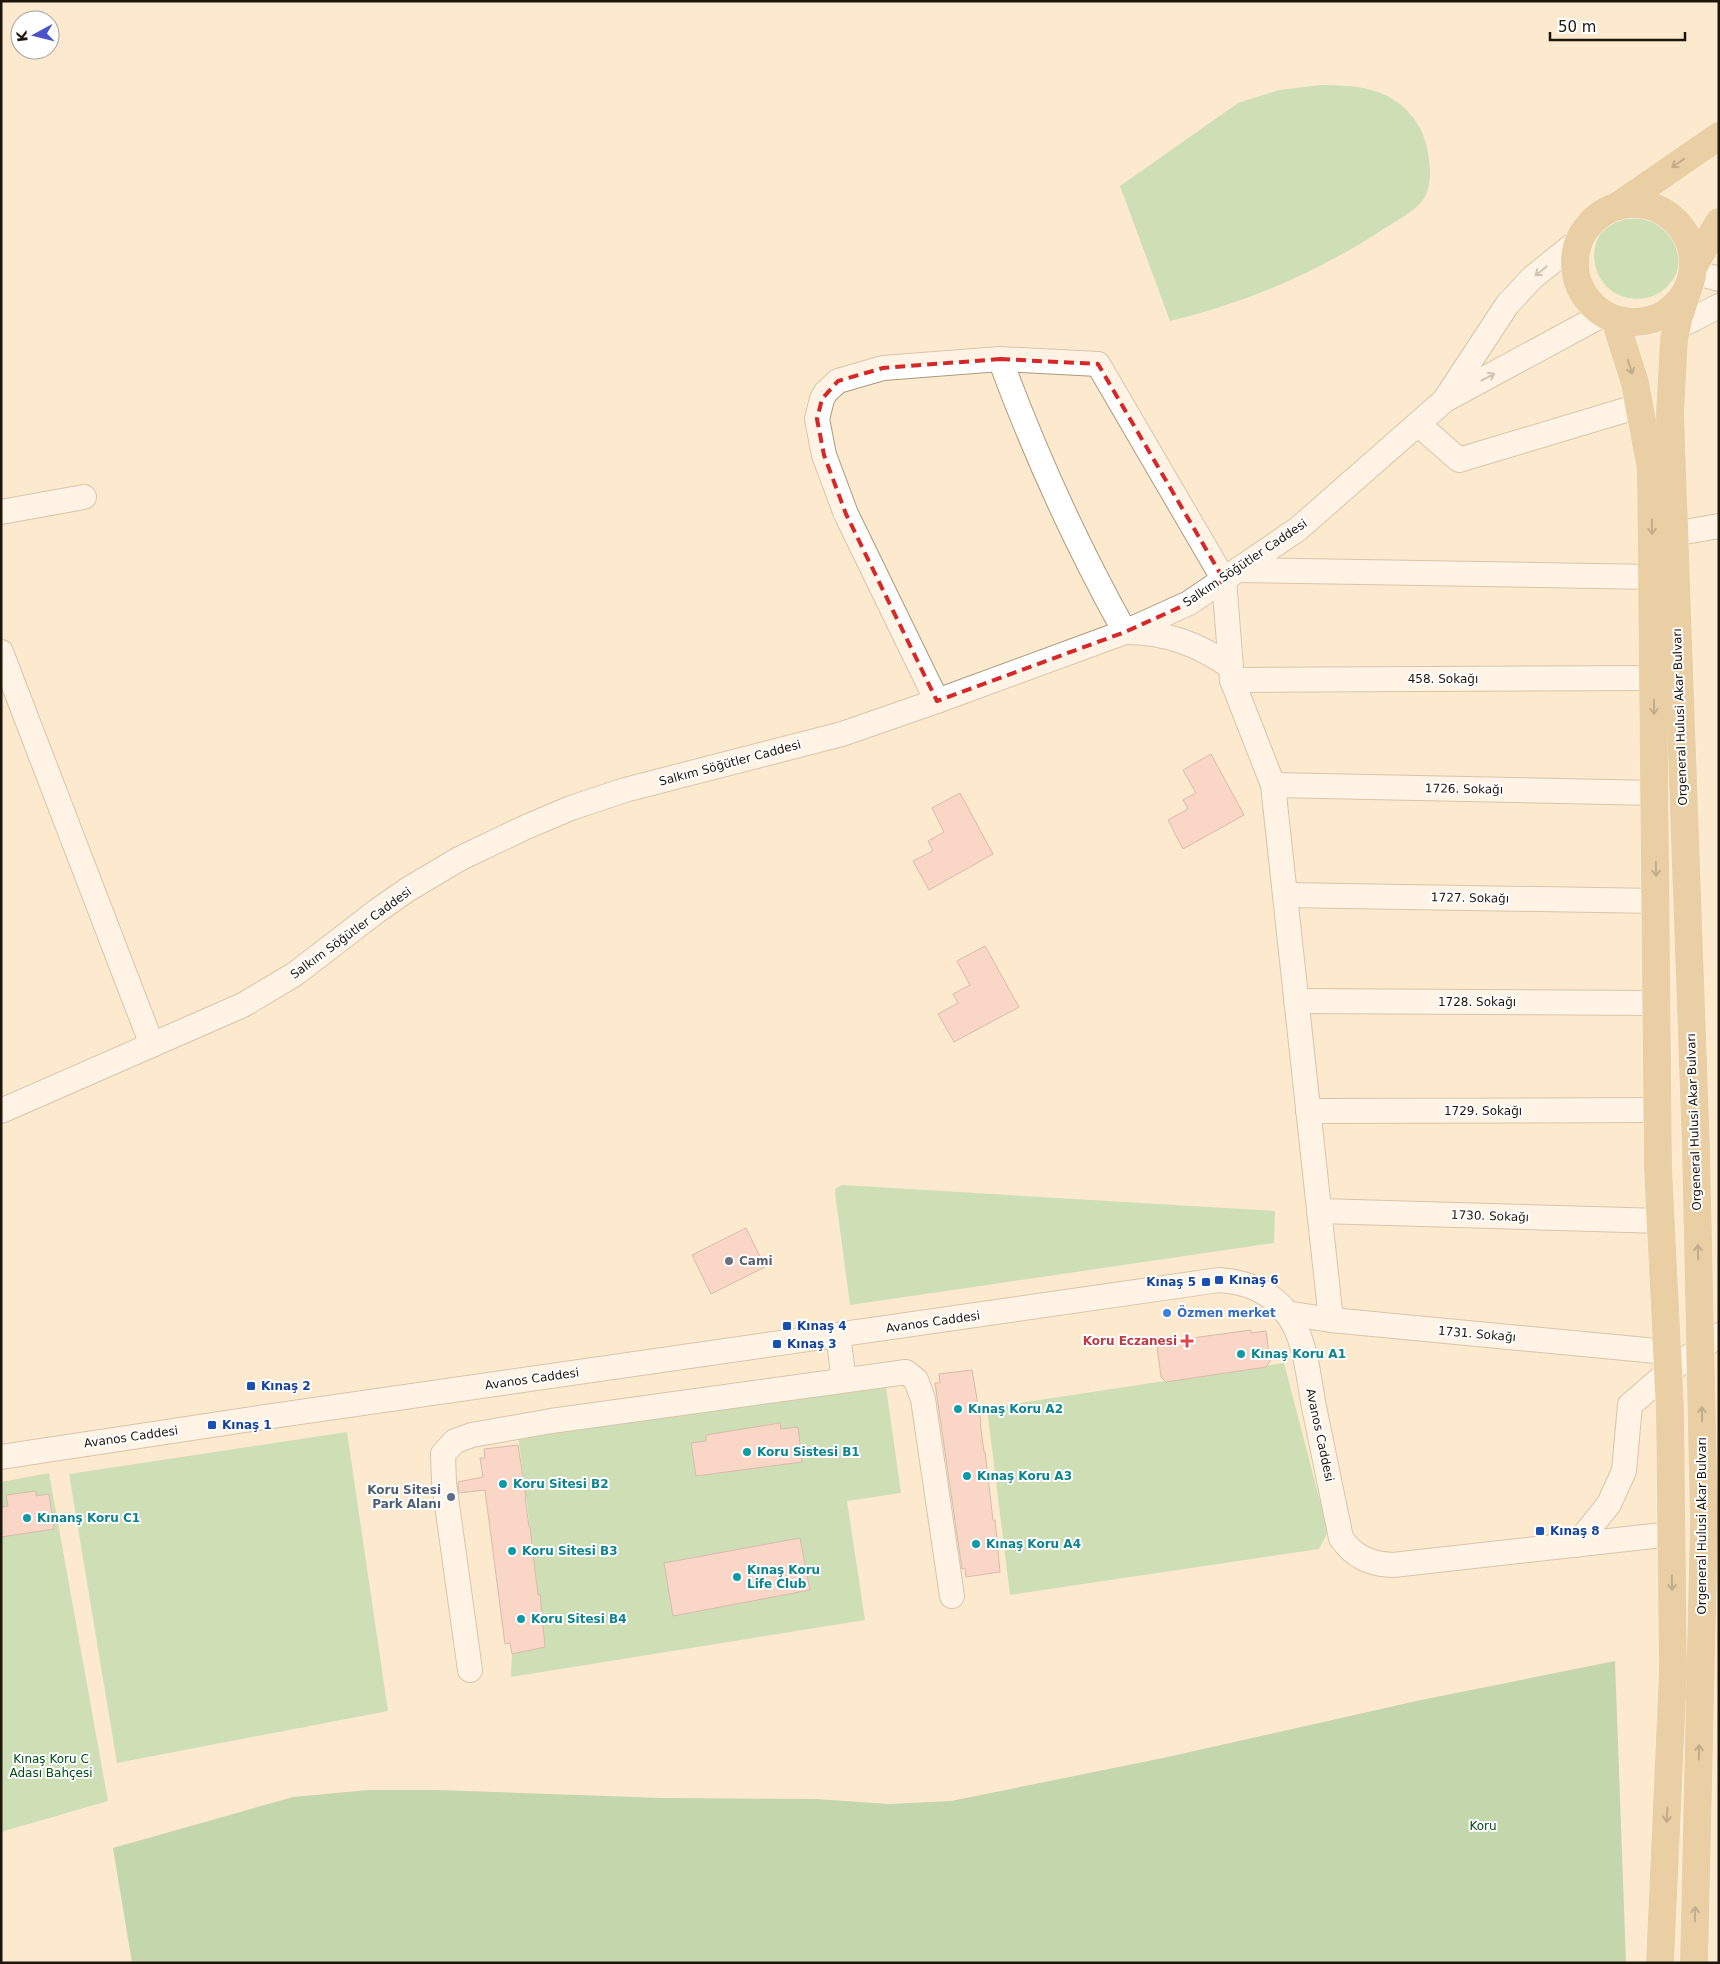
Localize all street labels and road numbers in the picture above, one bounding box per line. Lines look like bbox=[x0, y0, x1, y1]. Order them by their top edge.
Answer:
street label: Salkım Söğütler Caddesi bbox=[1180, 516, 1310, 610]
street label: Orgeneral Hulusi Akar Bulvarı bbox=[1670, 628, 1690, 806]
street label: 458. Sokağı bbox=[1408, 672, 1478, 686]
street label: Salkım Söğütler Caddesi bbox=[657, 737, 803, 789]
street label: 1726. Sokağı bbox=[1425, 781, 1503, 797]
street label: Salkım Söğütler Caddesi bbox=[288, 884, 414, 982]
street label: 1727. Sokağı bbox=[1431, 890, 1509, 906]
street label: 1728. Sokağı bbox=[1438, 995, 1516, 1009]
street label: Orgeneral Hulusi Akar Bulvarı bbox=[1684, 1033, 1704, 1211]
street label: 1729. Sokağı bbox=[1444, 1104, 1522, 1118]
street label: 1730. Sokağı bbox=[1451, 1208, 1529, 1224]
street label: Avanos Caddesi bbox=[885, 1308, 981, 1336]
street label: 1731. Sokağı bbox=[1437, 1324, 1517, 1344]
street label: Avanos Caddesi bbox=[484, 1365, 580, 1393]
street label: Avanos Caddesi bbox=[1303, 1387, 1337, 1483]
street label: Avanos Caddesi bbox=[83, 1423, 179, 1451]
street label: Orgeneral Hulusi Akar Bulvarı bbox=[1695, 1437, 1709, 1615]

